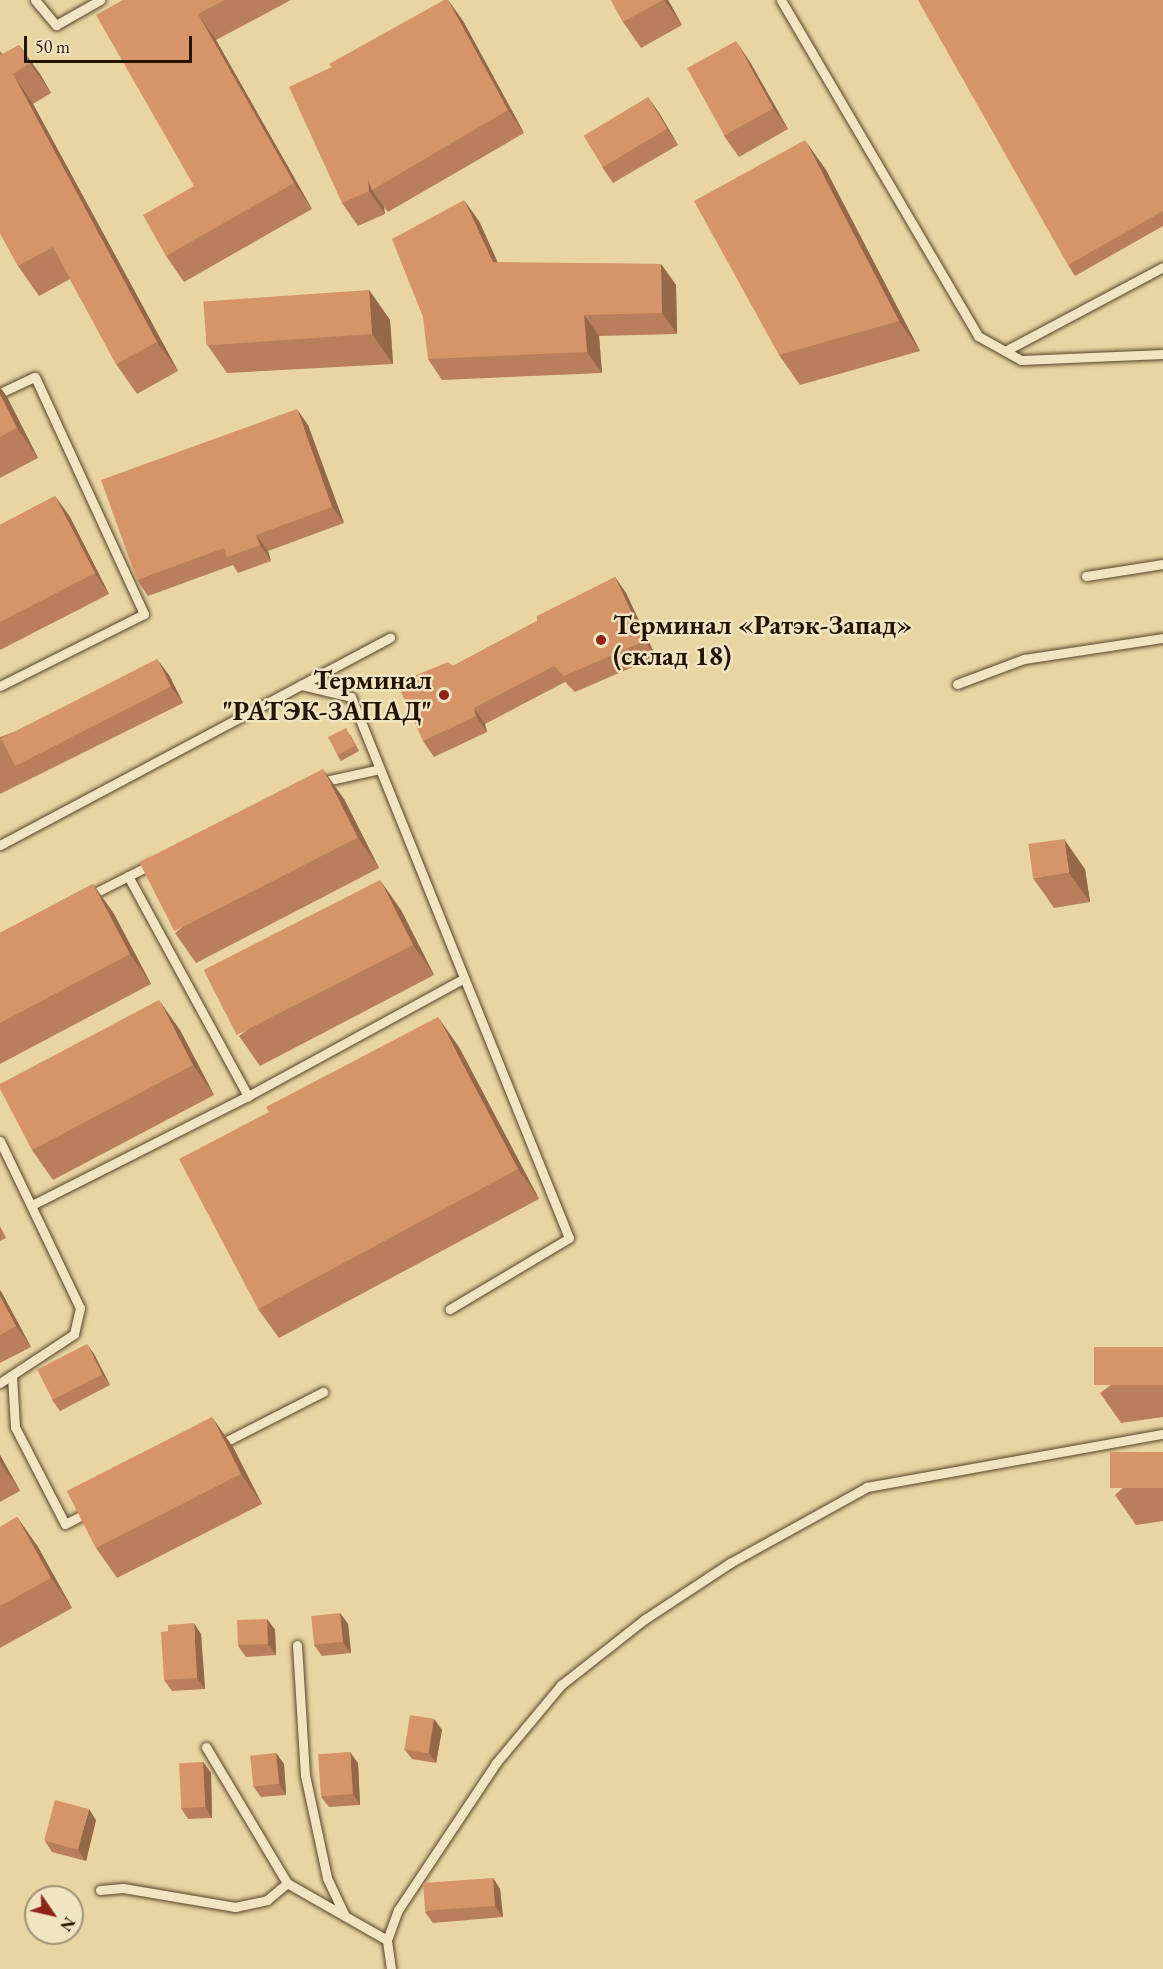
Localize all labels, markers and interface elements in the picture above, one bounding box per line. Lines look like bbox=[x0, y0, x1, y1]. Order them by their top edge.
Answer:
scale bar bbox=[27, 24, 195, 62]
text: 50 m bbox=[35, 35, 70, 58]
place label: Терминал «Ратэк-Запад» (склад 18) bbox=[613, 608, 912, 671]
marker: Терминал «Ратэк-Запад» (склад 18) bbox=[594, 633, 608, 647]
place label: Терминал "РАТЭК-ЗАПАД" bbox=[222, 663, 432, 726]
marker: Терминал "РАТЭК-ЗАПАД" bbox=[437, 688, 451, 702]
north arrow bbox=[24, 1885, 84, 1945]
text: N bbox=[55, 1913, 80, 1935]

